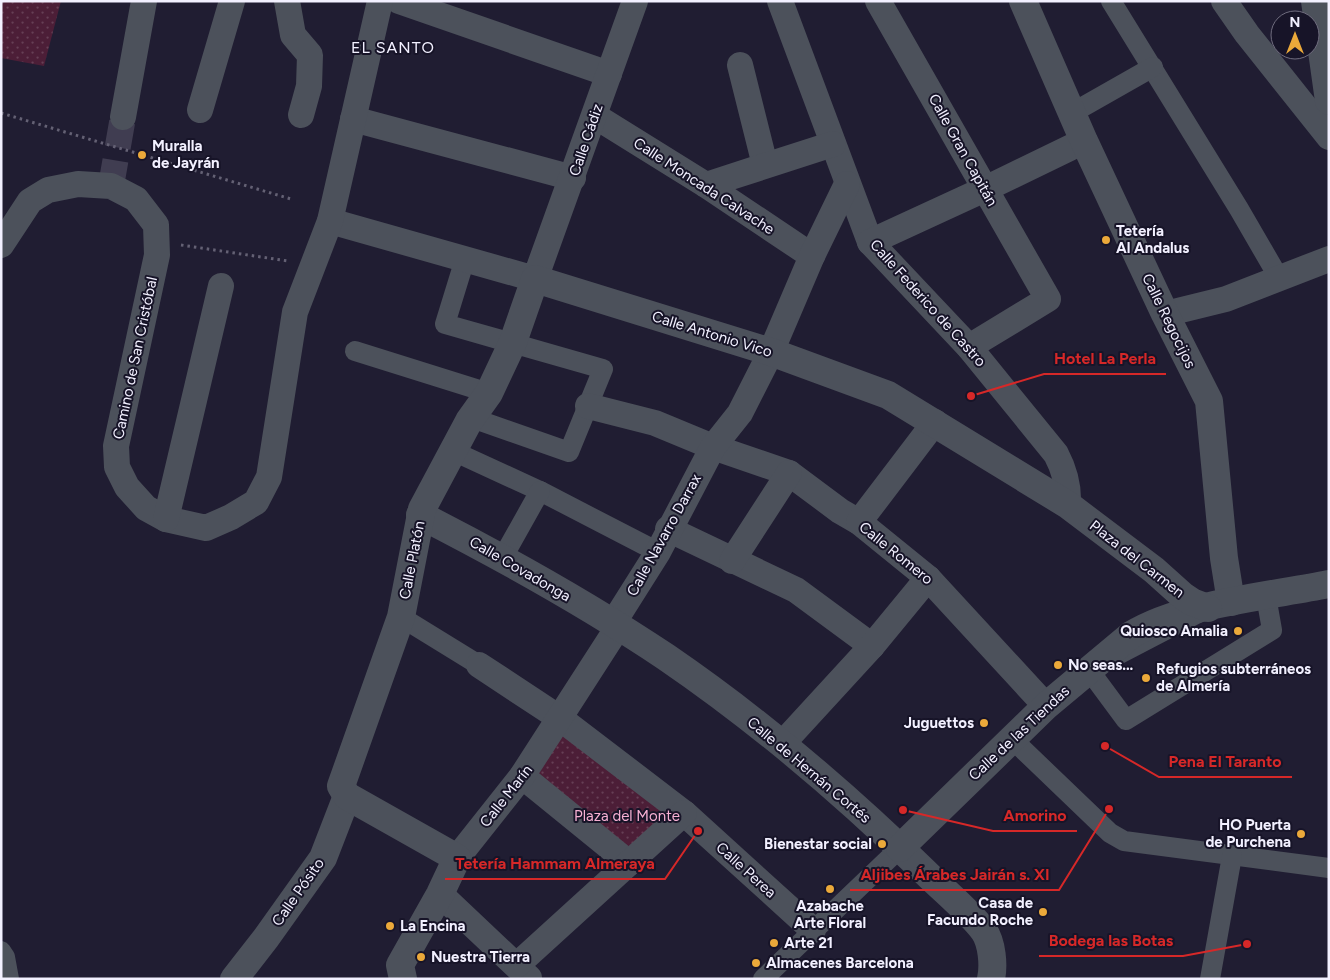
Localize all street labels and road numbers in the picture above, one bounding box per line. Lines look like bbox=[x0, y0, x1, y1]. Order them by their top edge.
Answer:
street label: Calle Gran Capitán bbox=[925, 91, 1001, 209]
street label: Calle Cádiz bbox=[565, 102, 607, 178]
street label: Calle Moncada Calvache bbox=[630, 134, 778, 238]
street label: Calle Federico de Castro bbox=[866, 236, 990, 370]
street label: Calle Regocijos bbox=[1138, 271, 1200, 371]
street label: Camino de San Cristóbal bbox=[109, 275, 161, 441]
street label: Calle Antonio Vico bbox=[650, 307, 775, 361]
street label: Calle Navarro Darrax bbox=[623, 471, 705, 599]
street label: Plaza del Carmen bbox=[1086, 516, 1188, 602]
street label: Calle Romero bbox=[855, 518, 937, 588]
street label: Calle Platón bbox=[396, 519, 428, 601]
street label: Calle Covadonga bbox=[466, 533, 574, 605]
street label: Calle de las Tiendas bbox=[965, 682, 1073, 784]
street label: Calle de Hernán Cortés bbox=[744, 713, 874, 827]
street label: Calle Marín bbox=[476, 761, 536, 831]
street label: Calle Perea bbox=[712, 838, 780, 902]
street label: Calle Pósito bbox=[268, 854, 328, 930]

